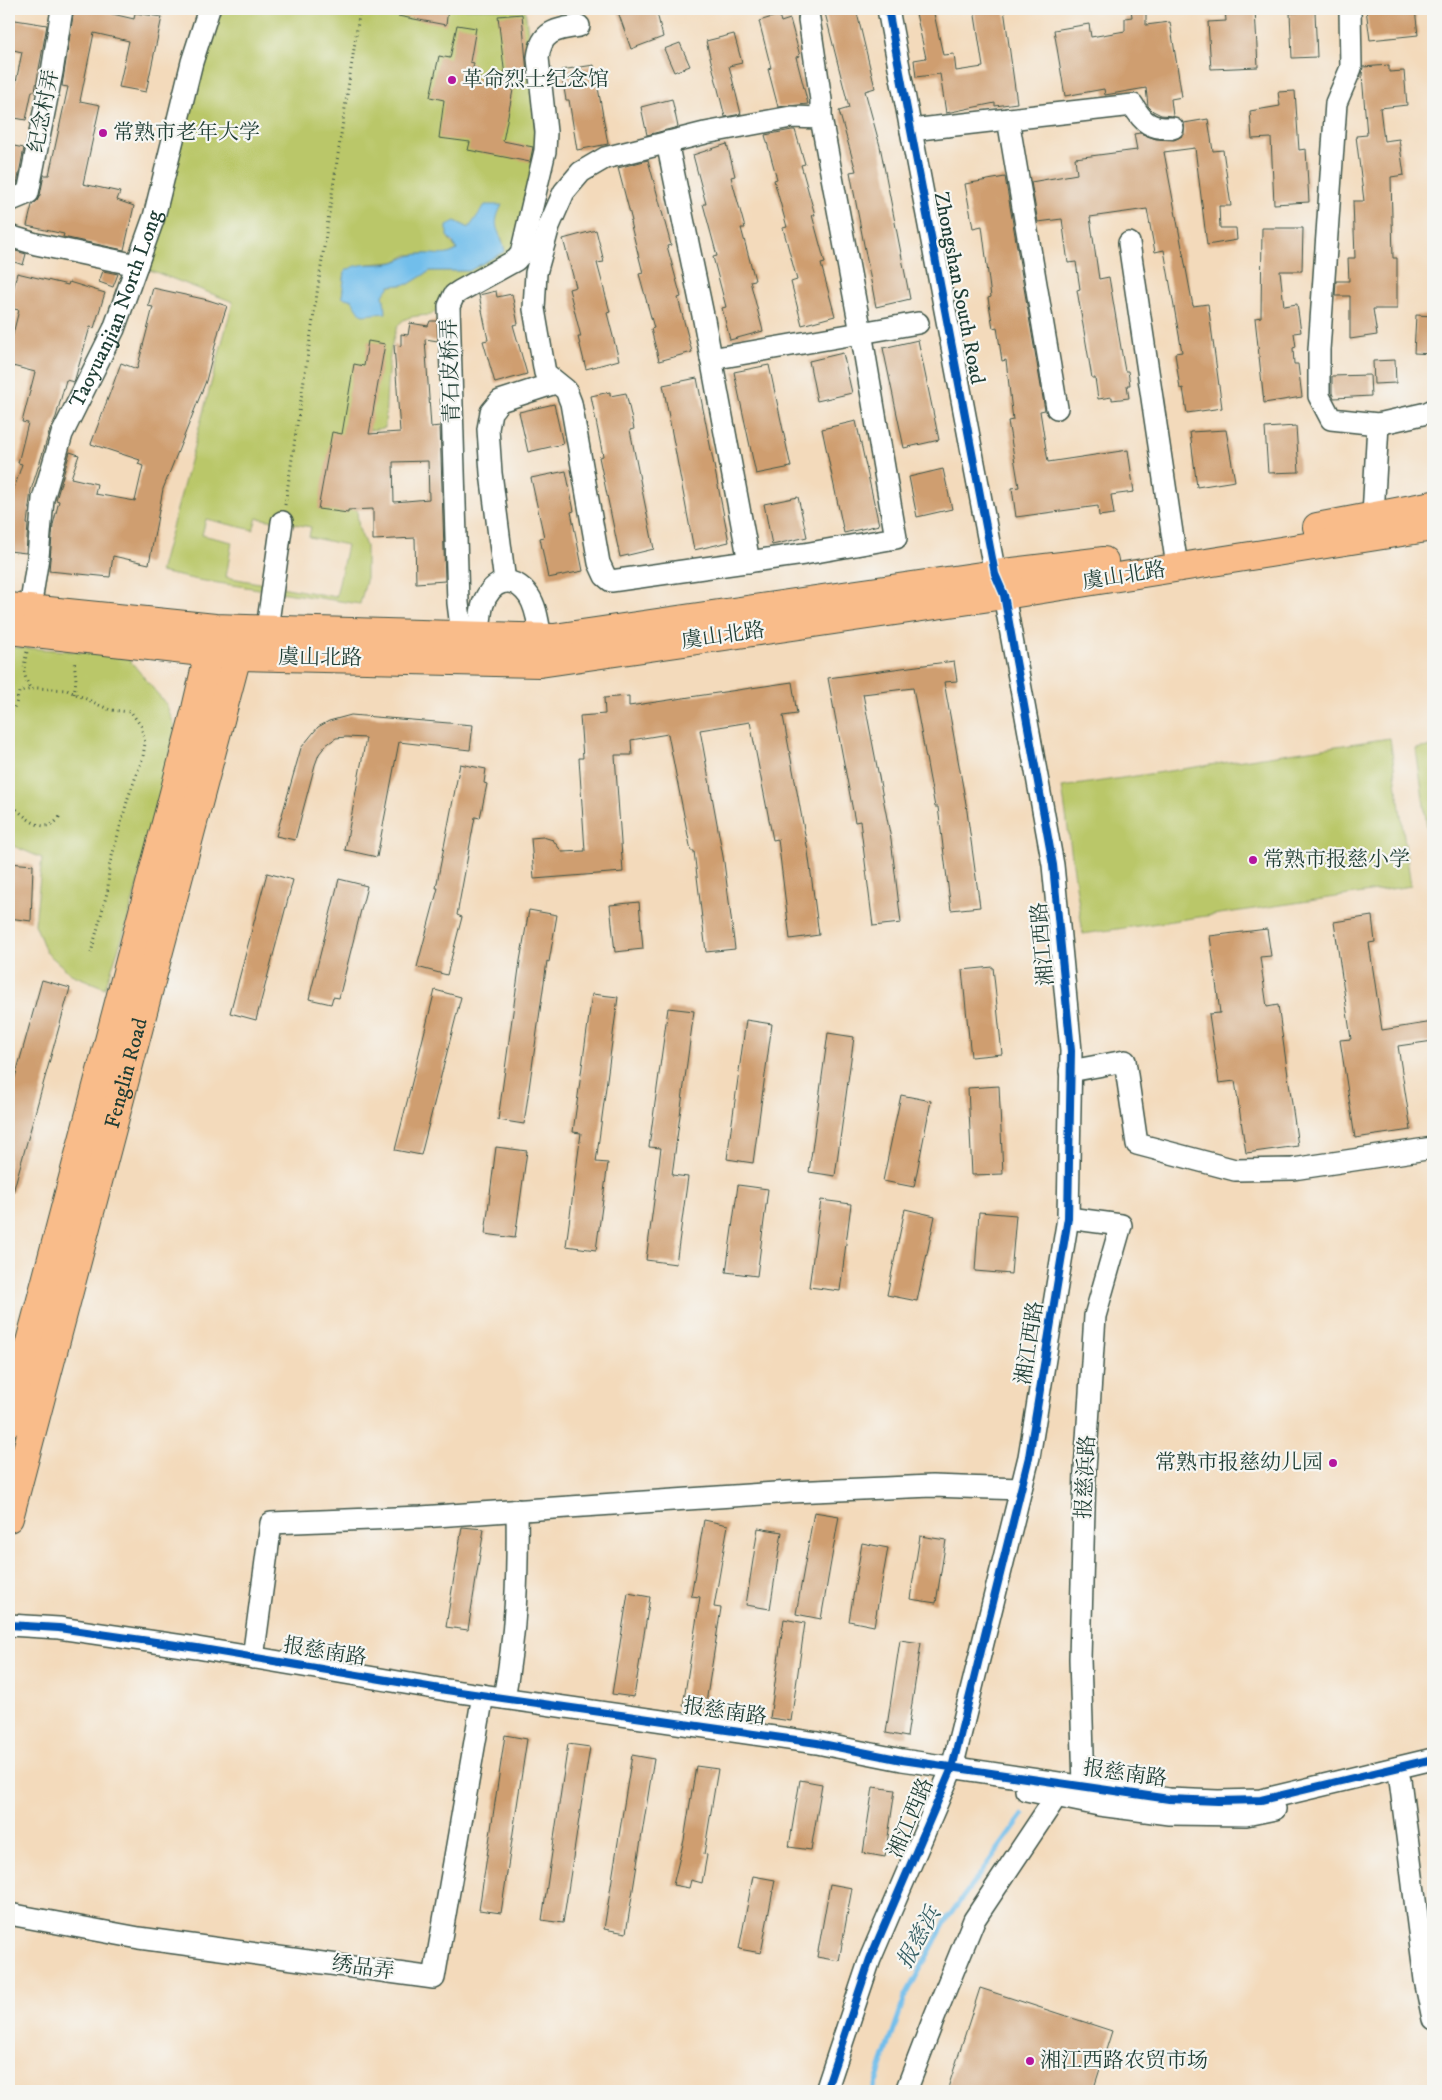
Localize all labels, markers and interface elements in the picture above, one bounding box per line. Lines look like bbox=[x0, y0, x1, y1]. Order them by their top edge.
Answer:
street label: 纪念村弄 bbox=[23, 67, 65, 155]
place label: 革命烈士纪念馆 bbox=[462, 67, 609, 93]
marker: 革命烈士纪念馆 bbox=[446, 74, 458, 86]
place label: 常熟市老年大学 bbox=[113, 120, 260, 146]
marker: 常熟市老年大学 bbox=[97, 127, 109, 139]
street label: Zhongshan South Road bbox=[928, 190, 990, 387]
street label: Taoyuanjian North Long bbox=[64, 207, 168, 412]
street label: 青石皮桥弄 bbox=[436, 318, 466, 424]
street label: 虞山北路 bbox=[1080, 557, 1168, 595]
street label: 虞山北路 bbox=[680, 617, 766, 655]
street label: 虞山北路 bbox=[278, 644, 362, 672]
place label: 常熟市报慈小学 bbox=[1263, 847, 1410, 873]
marker: 常熟市报慈小学 bbox=[1247, 854, 1259, 866]
street label: 湘江西路 bbox=[1026, 901, 1060, 987]
street label: Fenglin Road bbox=[100, 1015, 154, 1131]
street label: 湘江西路 bbox=[1011, 1299, 1049, 1387]
street label: 报慈浜路 bbox=[1071, 1434, 1101, 1520]
place label: 常熟市报慈幼儿园 bbox=[1155, 1450, 1323, 1476]
marker: 常熟市报慈幼儿园 bbox=[1327, 1457, 1339, 1469]
street label: 报慈南路 bbox=[281, 1633, 369, 1671]
street label: 报慈南路 bbox=[682, 1693, 768, 1731]
street label: 报慈南路 bbox=[1082, 1755, 1168, 1793]
street label: 湘江西路 bbox=[883, 1774, 939, 1862]
water label: 报慈浜 bbox=[891, 1901, 948, 1973]
street label: 绣品弄 bbox=[330, 1951, 396, 1985]
place label: 湘江西路农贸市场 bbox=[1040, 2048, 1208, 2074]
marker: 湘江西路农贸市场 bbox=[1024, 2055, 1036, 2067]

